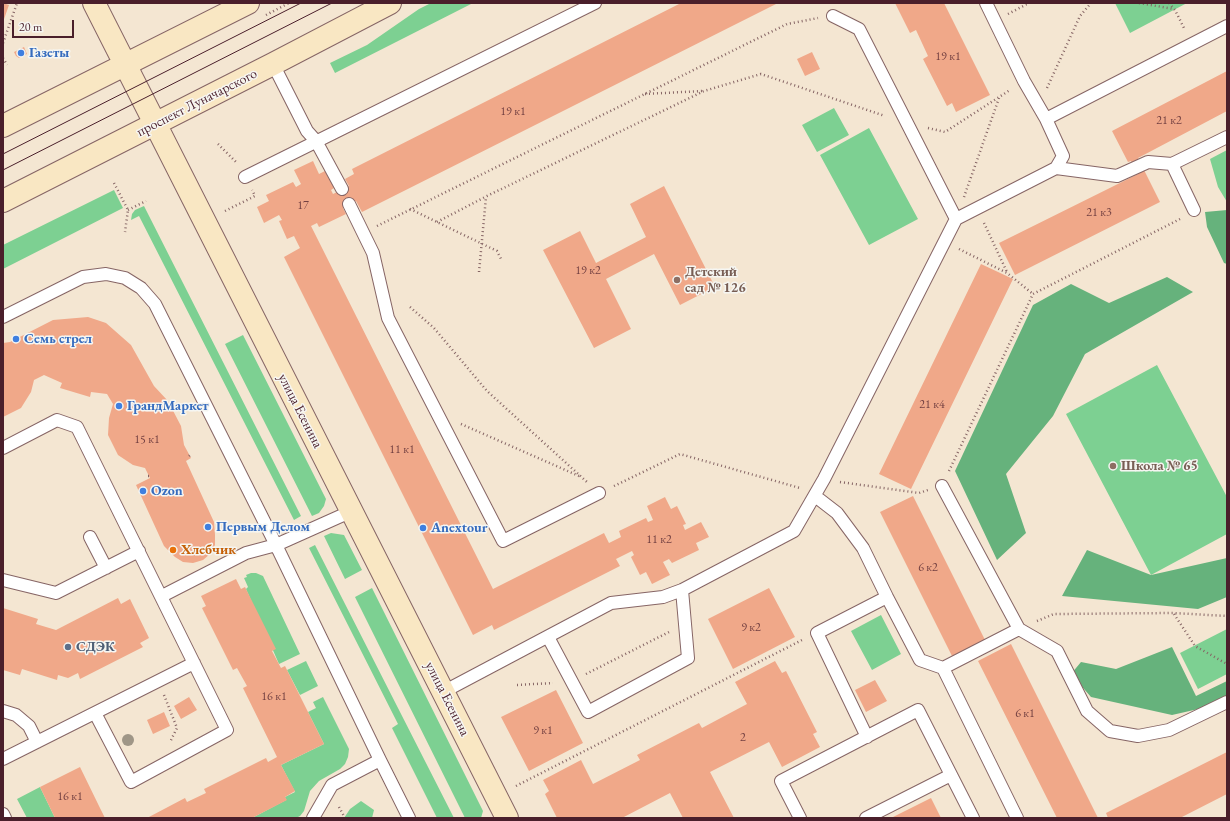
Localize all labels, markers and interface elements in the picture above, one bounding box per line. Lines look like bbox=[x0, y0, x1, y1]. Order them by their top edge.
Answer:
scale bar bbox=[14, 12, 76, 38]
text: 20 m bbox=[19, 19, 42, 35]
place label: Газеты bbox=[29, 45, 69, 61]
marker: Газеты bbox=[16, 48, 26, 58]
house number: 19 к1 bbox=[935, 50, 961, 64]
street label: проспект Луначарского bbox=[134, 65, 260, 141]
house number: 19 к1 bbox=[500, 105, 526, 119]
house number: 21 к2 bbox=[1156, 114, 1182, 128]
house number: 17 bbox=[297, 199, 309, 213]
house number: 21 к3 bbox=[1086, 206, 1112, 220]
house number: 19 к2 bbox=[575, 264, 601, 278]
place label: Детский сад № 126 bbox=[685, 264, 746, 296]
marker: Детский сад № 126 bbox=[672, 275, 682, 285]
place label: Семь стрел bbox=[24, 331, 92, 347]
marker: Семь стрел bbox=[11, 334, 21, 344]
street label: улица Есенина bbox=[274, 371, 326, 451]
place label: ГрандМаркет bbox=[127, 398, 209, 414]
house number: 21 к4 bbox=[919, 398, 945, 412]
marker: ГрандМаркет bbox=[114, 401, 124, 411]
house number: 15 к1 bbox=[134, 433, 160, 447]
house number: 11 к1 bbox=[389, 443, 415, 457]
place label: Школа № 65 bbox=[1121, 458, 1198, 474]
marker: Школа № 65 bbox=[1108, 461, 1118, 471]
place label: Ozon bbox=[151, 483, 183, 499]
marker: Ozon bbox=[138, 486, 148, 496]
place label: Первым Делом bbox=[216, 519, 310, 535]
place label: Anextour bbox=[431, 520, 488, 536]
marker: Первым Делом bbox=[203, 522, 213, 532]
marker: Anextour bbox=[418, 523, 428, 533]
house number: 11 к2 bbox=[646, 533, 672, 547]
place label: Хлебчик bbox=[181, 542, 236, 558]
marker: Хлебчик bbox=[168, 545, 178, 555]
house number: 6 к2 bbox=[918, 561, 938, 575]
house number: 9 к2 bbox=[741, 621, 761, 635]
place label: СДЭК bbox=[76, 639, 115, 655]
marker: СДЭК bbox=[63, 642, 73, 652]
street label: улица Есенина bbox=[421, 659, 473, 739]
house number: 16 к1 bbox=[261, 690, 287, 704]
house number: 6 к1 bbox=[1015, 707, 1035, 721]
house number: 9 к1 bbox=[533, 724, 553, 738]
house number: 2 bbox=[740, 731, 746, 745]
house number: 16 к1 bbox=[57, 790, 83, 804]

